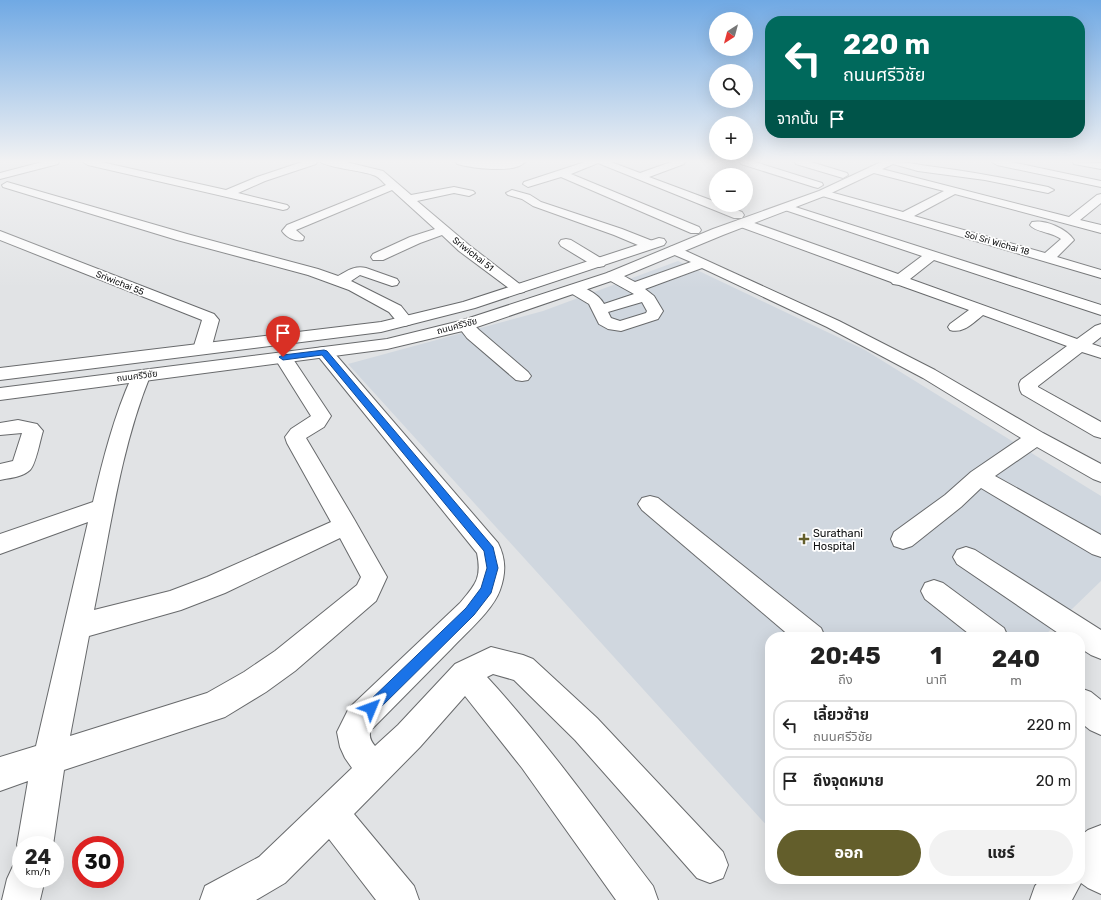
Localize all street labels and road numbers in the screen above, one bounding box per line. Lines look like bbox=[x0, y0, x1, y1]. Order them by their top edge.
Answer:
street label: Soi Sri Wichai 18 bbox=[963, 229, 1031, 257]
street label: Sriwichai 51 bbox=[450, 235, 496, 273]
street label: Sriwichai 55 bbox=[94, 269, 146, 297]
street label: ถนนศรีวิชัย bbox=[436, 316, 478, 336]
street label: ถนนศรีวิชัย bbox=[116, 369, 158, 383]

